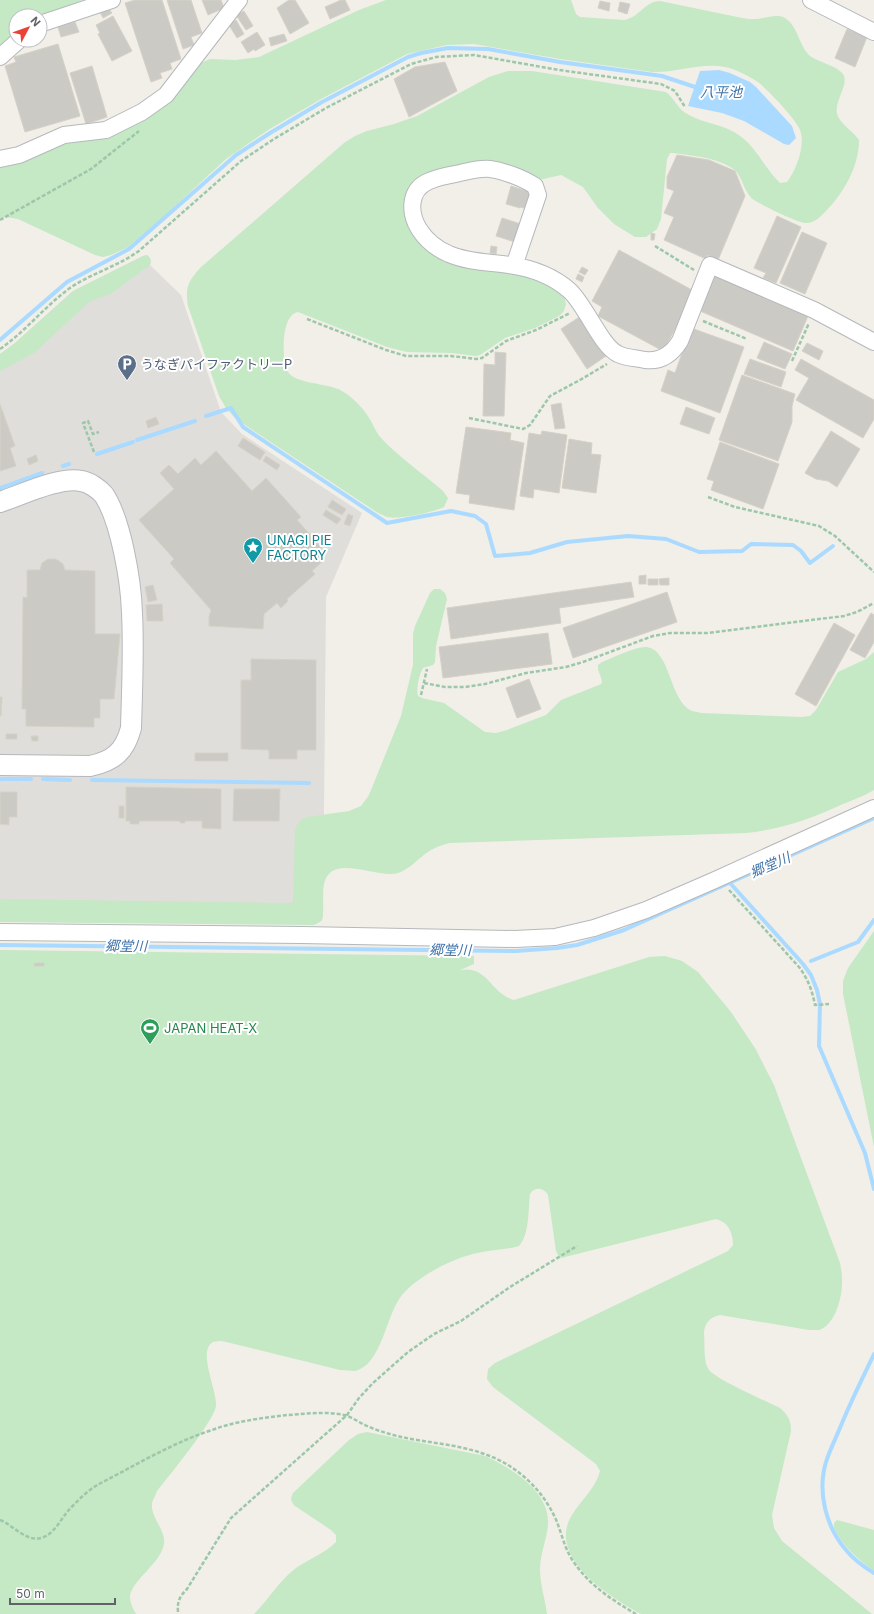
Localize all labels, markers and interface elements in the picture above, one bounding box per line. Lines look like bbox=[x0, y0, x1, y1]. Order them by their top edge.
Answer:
north arrow bbox=[8, 8, 48, 48]
text: N bbox=[28, 14, 44, 29]
water label: 八平池 bbox=[700, 83, 744, 100]
parking icon: うなぎパイファクトリーP bbox=[116, 353, 138, 381]
place label: うなぎパイファクトリーP bbox=[141, 356, 292, 372]
place label: UNAGI PIE FACTORY bbox=[267, 532, 331, 563]
place icon: UNAGI PIE FACTORY bbox=[242, 536, 264, 564]
water label: 郷堂川 bbox=[747, 847, 794, 881]
water label: 郷堂川 bbox=[105, 937, 149, 954]
water label: 郷堂川 bbox=[429, 941, 473, 958]
sports icon: JAPAN HEAT-X bbox=[139, 1017, 161, 1045]
place label: JAPAN HEAT-X bbox=[164, 1020, 257, 1036]
scale bar bbox=[10, 1580, 115, 1606]
text: 50 m bbox=[16, 1586, 45, 1601]

